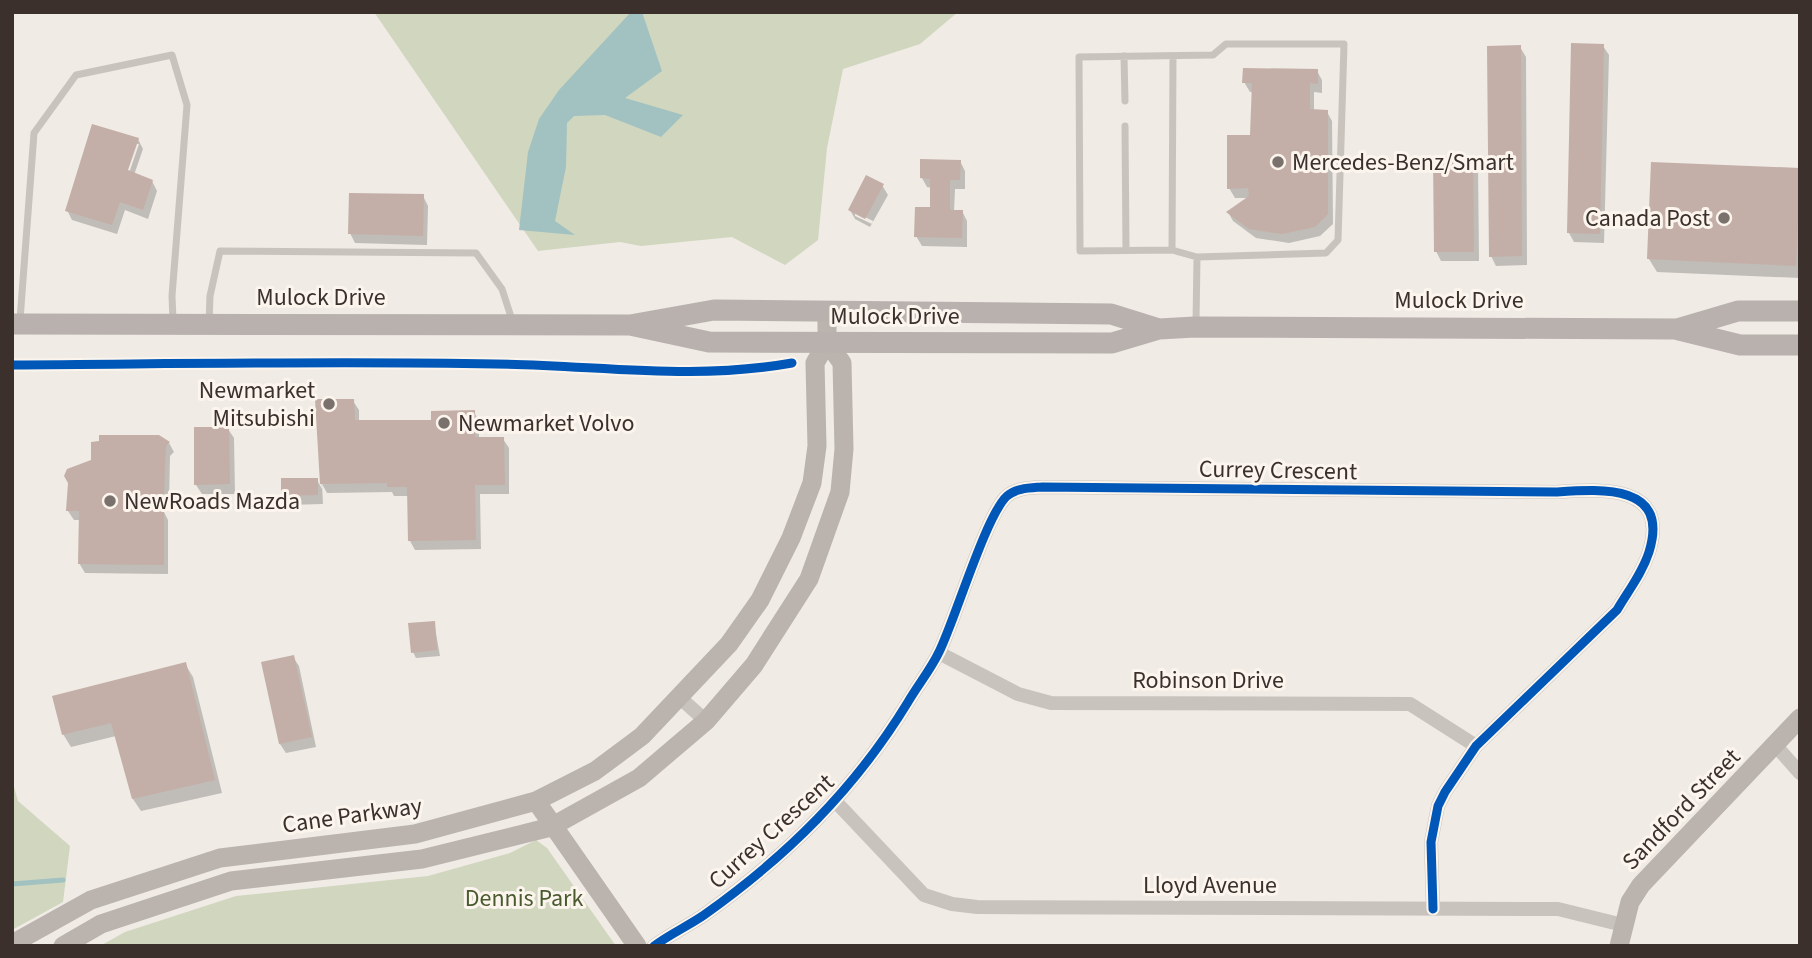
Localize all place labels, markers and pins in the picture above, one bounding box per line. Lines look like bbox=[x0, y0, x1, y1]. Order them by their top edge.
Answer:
place label: Mercedes-Benz/Smart bbox=[1292, 145, 1514, 180]
marker: Mercedes-Benz/Smart bbox=[1270, 154, 1286, 170]
place label: Canada Post bbox=[1585, 201, 1710, 236]
marker: Canada Post bbox=[1716, 210, 1732, 226]
place label: Newmarket Mitsubishi bbox=[199, 373, 315, 436]
marker: Newmarket Mitsubishi bbox=[321, 396, 337, 412]
place label: Newmarket Volvo bbox=[458, 406, 634, 441]
marker: Newmarket Volvo bbox=[436, 415, 452, 431]
place label: NewRoads Mazda bbox=[124, 484, 300, 519]
marker: NewRoads Mazda bbox=[102, 493, 118, 509]

